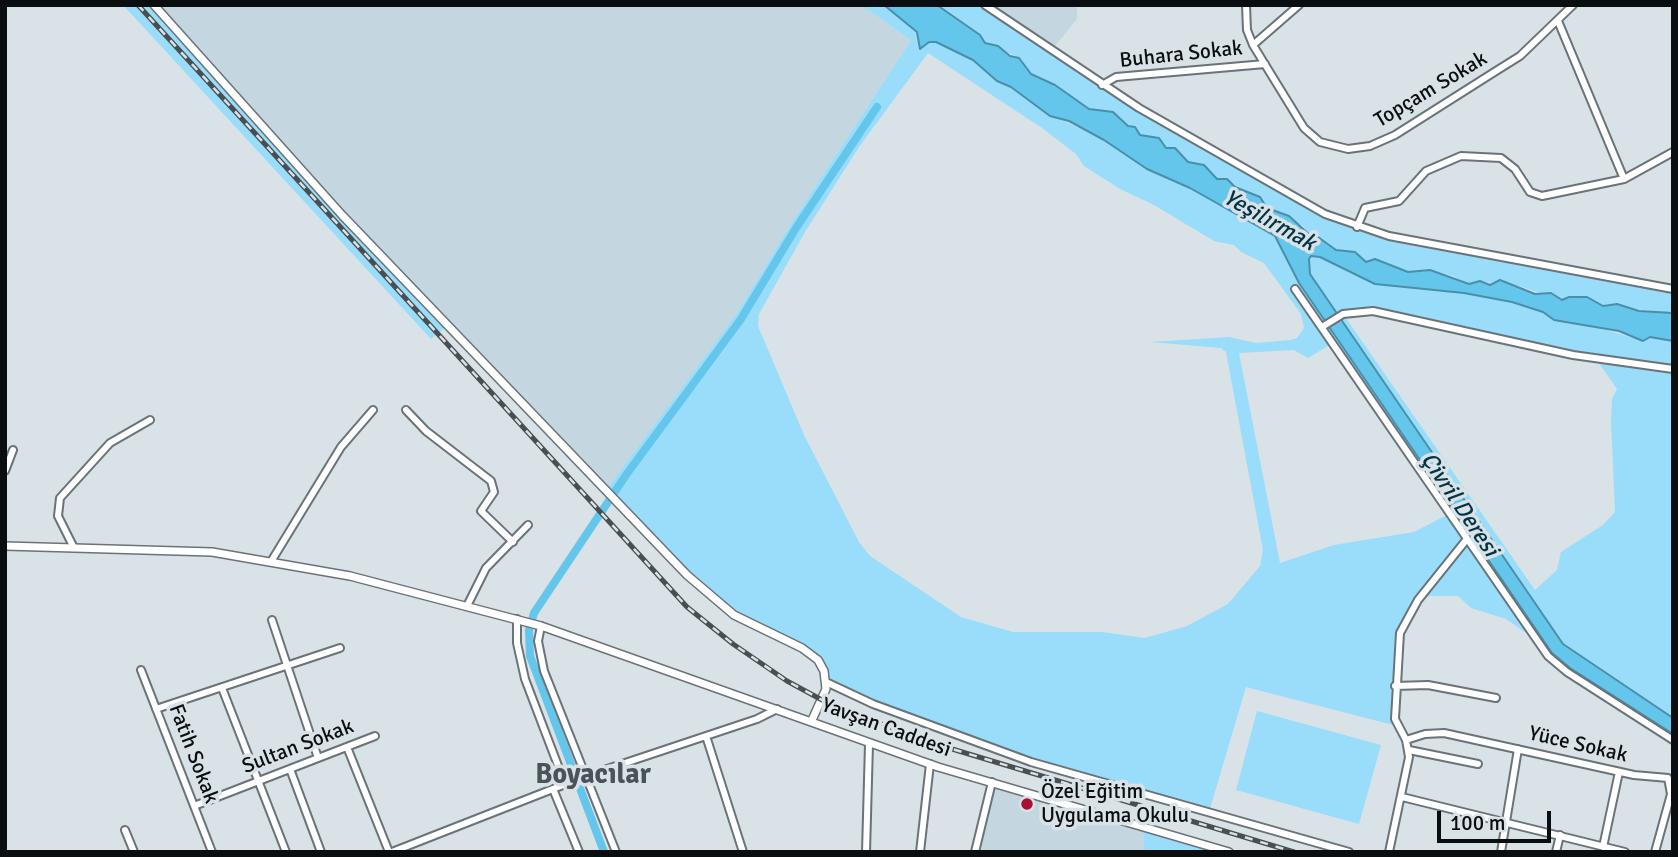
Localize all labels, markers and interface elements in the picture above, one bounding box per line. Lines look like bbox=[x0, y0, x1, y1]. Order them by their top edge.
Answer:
street label: Buhara Sokak bbox=[1118, 36, 1244, 74]
street label: Topçam Sokak bbox=[1370, 47, 1492, 133]
water label: Yeşilırmak bbox=[1218, 184, 1320, 258]
water label: Çivril Deresi bbox=[1414, 448, 1504, 562]
street label: Yavşan Caddesi bbox=[818, 693, 954, 763]
street label: Fatih Sokak bbox=[163, 701, 223, 807]
street label: Sultan Sokak bbox=[239, 714, 357, 780]
street label: Yüce Sokak bbox=[1526, 721, 1630, 769]
district label: Boyacılar bbox=[535, 759, 651, 793]
place label: Özel Eğitim Uygulama Okulu bbox=[1041, 779, 1189, 829]
marker: Özel Eğitim Uygulama Okulu bbox=[1019, 796, 1035, 812]
scale bar bbox=[1440, 798, 1554, 842]
text: 100 m bbox=[1450, 810, 1505, 836]

